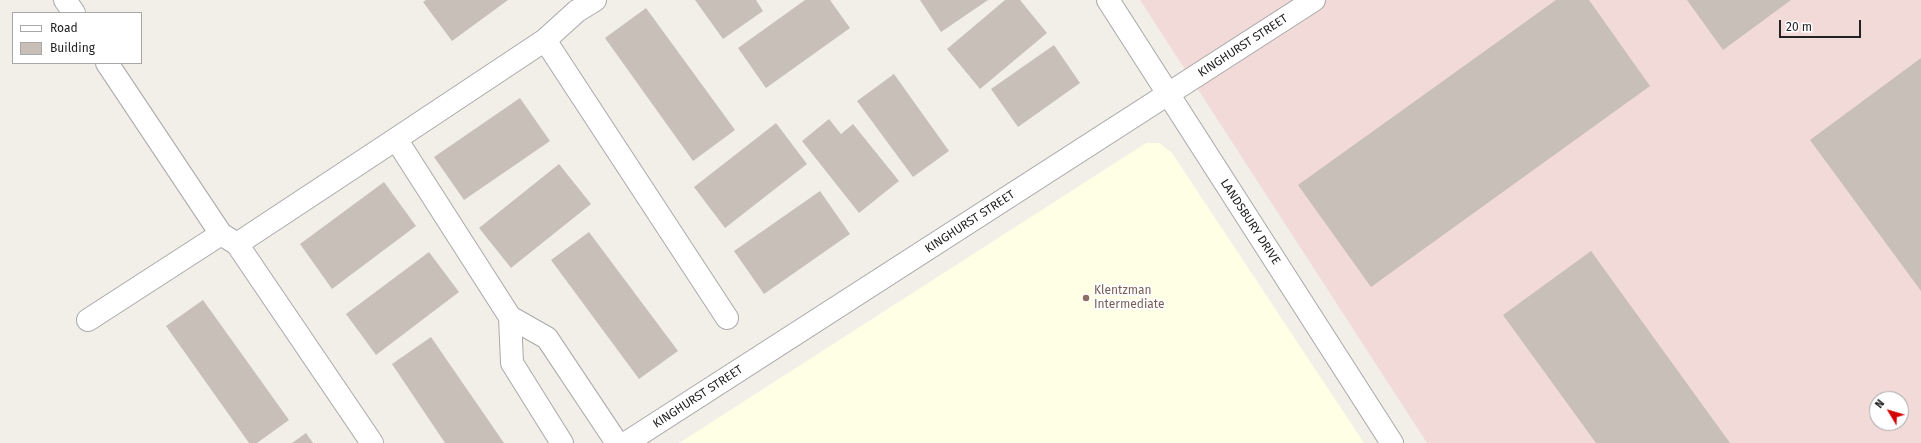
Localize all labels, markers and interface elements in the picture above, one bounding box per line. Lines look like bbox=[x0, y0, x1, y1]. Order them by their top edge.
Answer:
legend bbox=[12, 12, 142, 64]
street label: KINGHURST STREET bbox=[1195, 12, 1291, 80]
scale bar bbox=[1781, 12, 1863, 38]
text: 20 m bbox=[1786, 20, 1812, 34]
text: Road bbox=[50, 21, 78, 35]
text: Building bbox=[50, 41, 95, 55]
street label: LANDSBURY DRIVE bbox=[1217, 177, 1283, 267]
street label: KINGHURST STREET bbox=[922, 188, 1018, 256]
place label: Klentzman Intermediate bbox=[1094, 284, 1164, 312]
marker: Klentzman Intermediate bbox=[1081, 293, 1091, 303]
street label: KINGHURST STREET bbox=[650, 363, 746, 431]
north arrow bbox=[1869, 391, 1909, 431]
text: N bbox=[1873, 397, 1887, 411]

